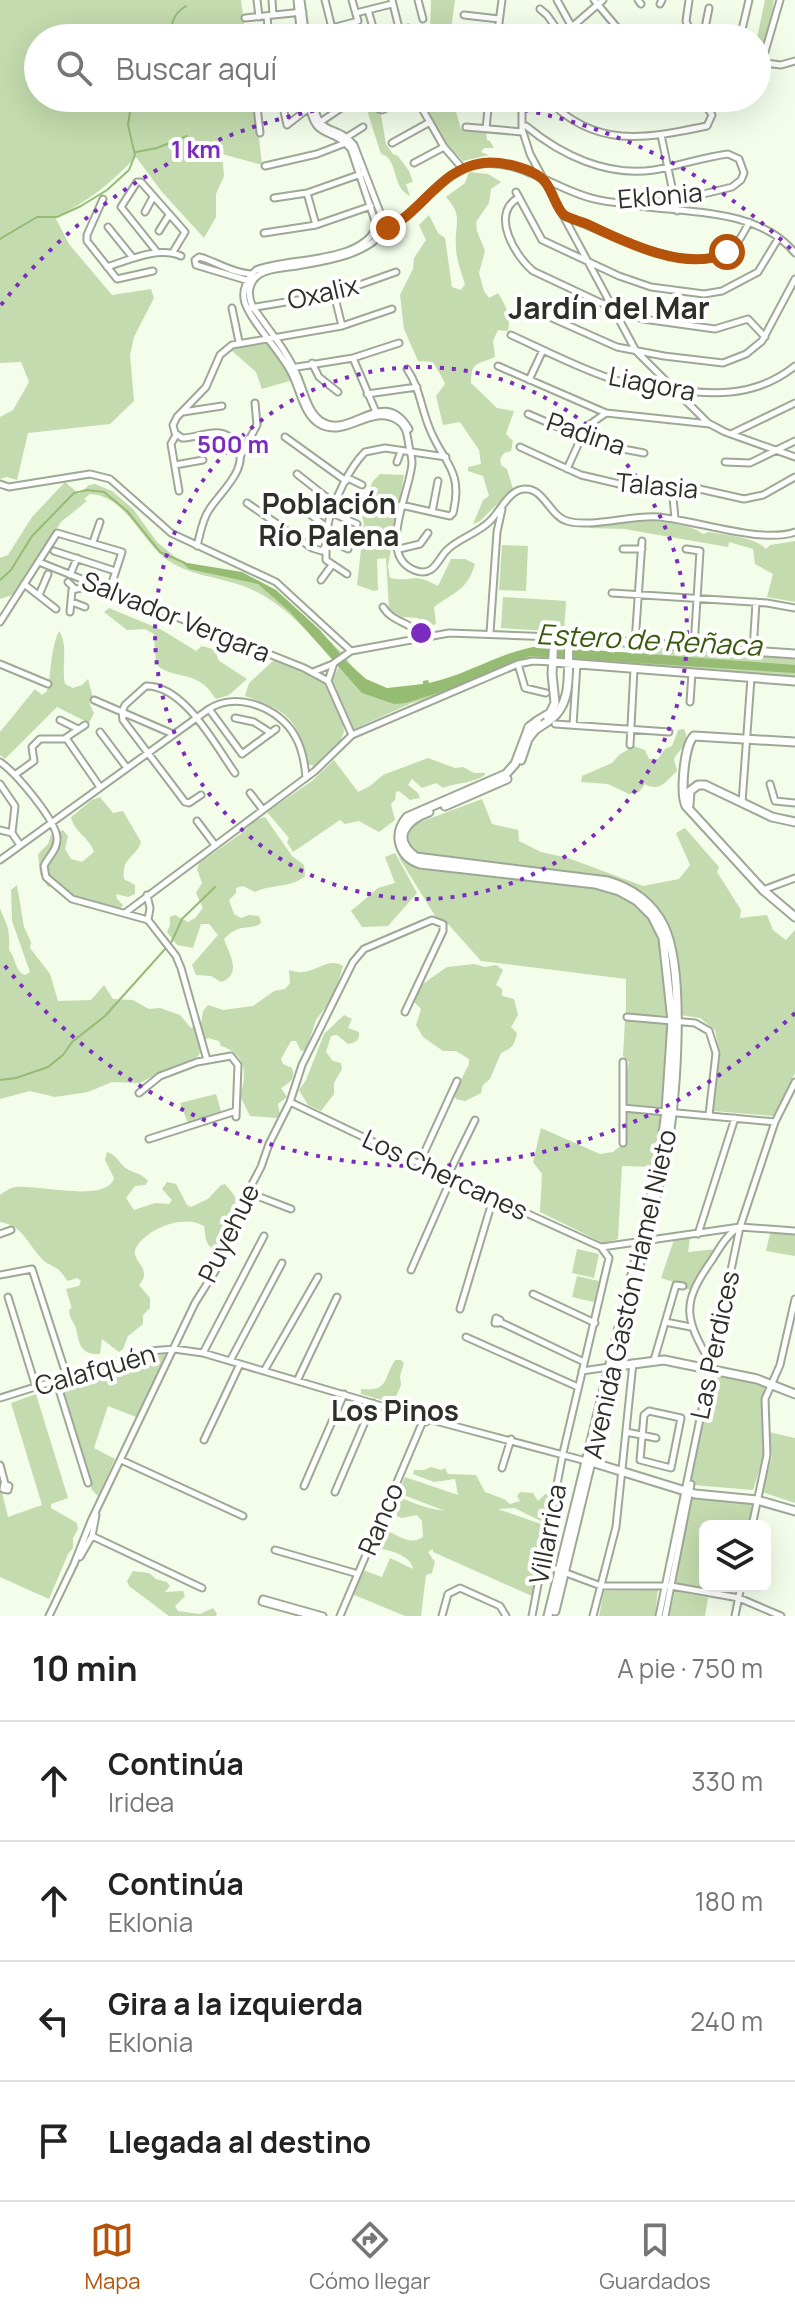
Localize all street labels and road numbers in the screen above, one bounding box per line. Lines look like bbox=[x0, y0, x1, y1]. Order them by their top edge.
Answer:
street label: Eklonia bbox=[616, 173, 704, 217]
street label: Oxalix bbox=[284, 266, 362, 318]
street label: Liagora bbox=[606, 357, 699, 409]
street label: Padina bbox=[542, 403, 630, 463]
street label: Talasia bbox=[614, 463, 700, 507]
street label: Salvador Vergara bbox=[77, 562, 276, 670]
street label: Los Chercanes bbox=[357, 1120, 534, 1228]
street label: Avenida Gastón Hamel Nieto bbox=[574, 1126, 684, 1462]
street label: Puyehue bbox=[189, 1177, 267, 1288]
street label: Las Perdices bbox=[681, 1267, 747, 1422]
street label: Calafquén bbox=[30, 1335, 159, 1403]
street label: Ranco bbox=[349, 1477, 411, 1560]
street label: Villarrica bbox=[520, 1481, 574, 1587]

